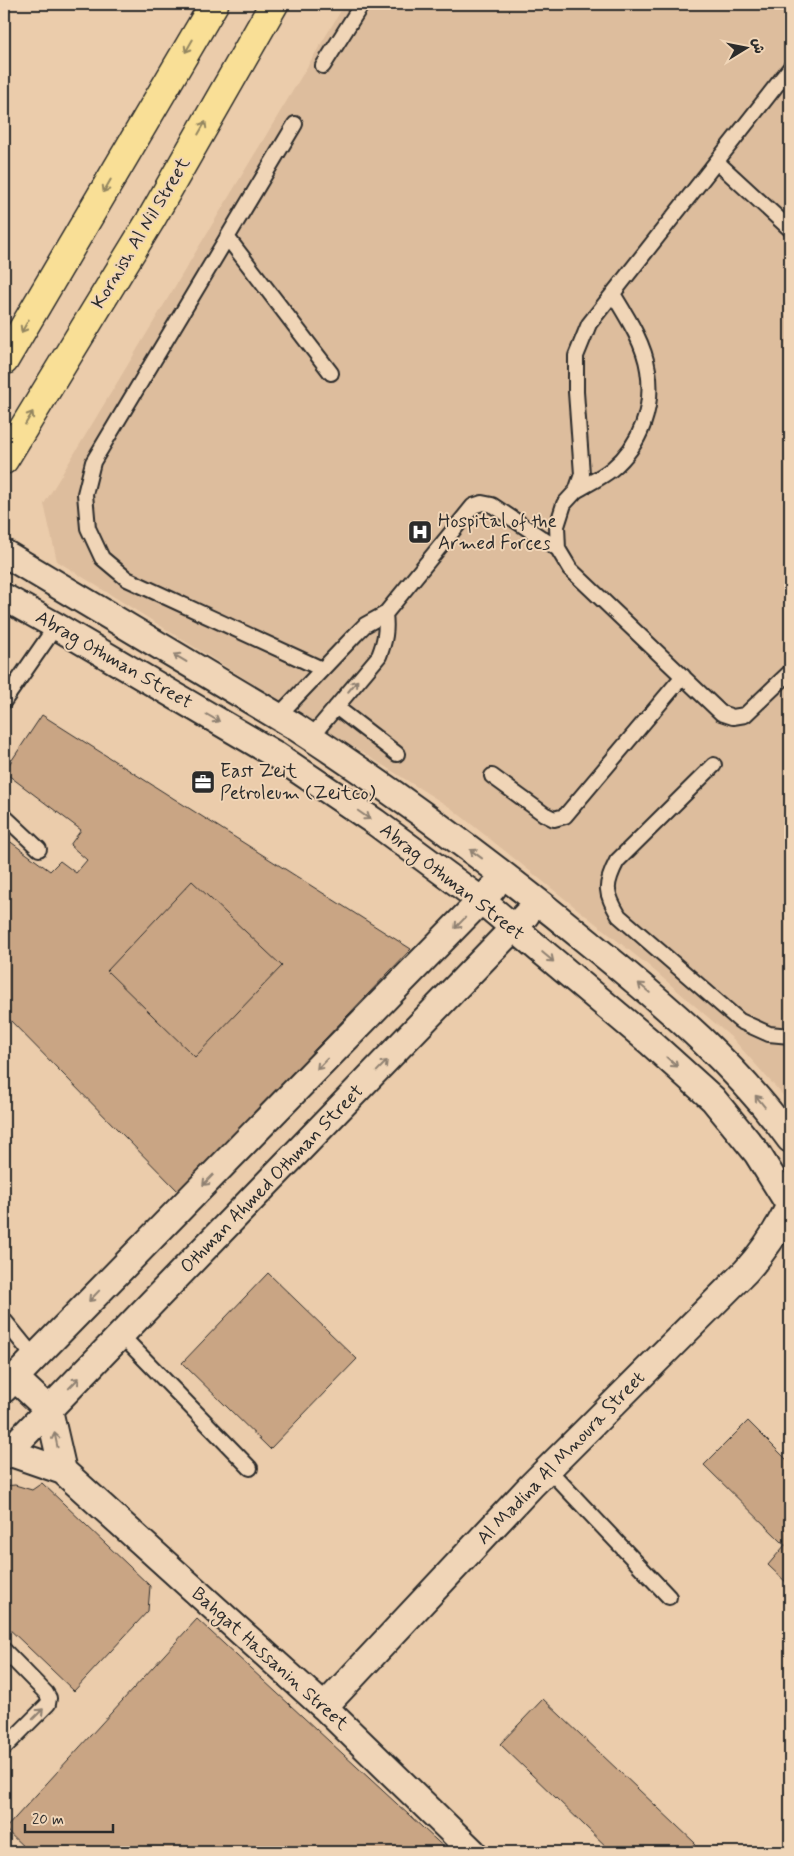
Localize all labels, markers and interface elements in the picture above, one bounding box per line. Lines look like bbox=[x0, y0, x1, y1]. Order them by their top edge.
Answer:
north arrow bbox=[722, 22, 772, 72]
text: ش bbox=[748, 37, 768, 55]
one-way arrow bbox=[184, 38, 194, 52]
one-way arrow bbox=[198, 122, 208, 136]
street label: Kornish Al Nil Street bbox=[86, 153, 196, 313]
one-way arrow bbox=[102, 178, 112, 193]
one-way arrow bbox=[19, 318, 29, 332]
one-way arrow bbox=[25, 411, 35, 425]
place label: Hospital of the Armed Forces bbox=[438, 509, 557, 556]
hospital icon: Hospital of the Armed Forces bbox=[407, 519, 433, 545]
street label: Abrag Othman Street bbox=[30, 605, 197, 717]
one-way arrow bbox=[174, 652, 188, 662]
one-way arrow bbox=[348, 680, 359, 693]
one-way arrow bbox=[205, 713, 219, 723]
place label: East Zeit Petroleum (Zeitco) bbox=[220, 759, 376, 806]
office icon: East Zeit Petroleum (Zeitco) bbox=[190, 769, 216, 795]
one-way arrow bbox=[357, 810, 371, 820]
street label: Abrag Othman Street bbox=[373, 818, 529, 948]
one-way arrow bbox=[469, 849, 483, 859]
one-way arrow bbox=[454, 917, 466, 929]
one-way arrow bbox=[541, 951, 554, 962]
one-way arrow bbox=[638, 983, 651, 994]
one-way arrow bbox=[666, 1056, 679, 1067]
one-way arrow bbox=[315, 1058, 328, 1070]
one-way arrow bbox=[376, 1059, 388, 1072]
street label: Othman Ahmed Othman Street bbox=[175, 1079, 369, 1279]
one-way arrow bbox=[755, 1095, 766, 1108]
one-way arrow bbox=[202, 1174, 214, 1186]
one-way arrow bbox=[88, 1290, 100, 1302]
street label: Al Madina Al Mnoura Street bbox=[471, 1366, 651, 1550]
one-way arrow bbox=[68, 1378, 80, 1390]
one-way arrow bbox=[51, 1433, 60, 1449]
street label: Bahgat Hassanin Street bbox=[185, 1582, 354, 1738]
one-way arrow bbox=[32, 1708, 45, 1720]
scale bar bbox=[25, 1801, 112, 1833]
text: 20 m bbox=[32, 1810, 64, 1830]

